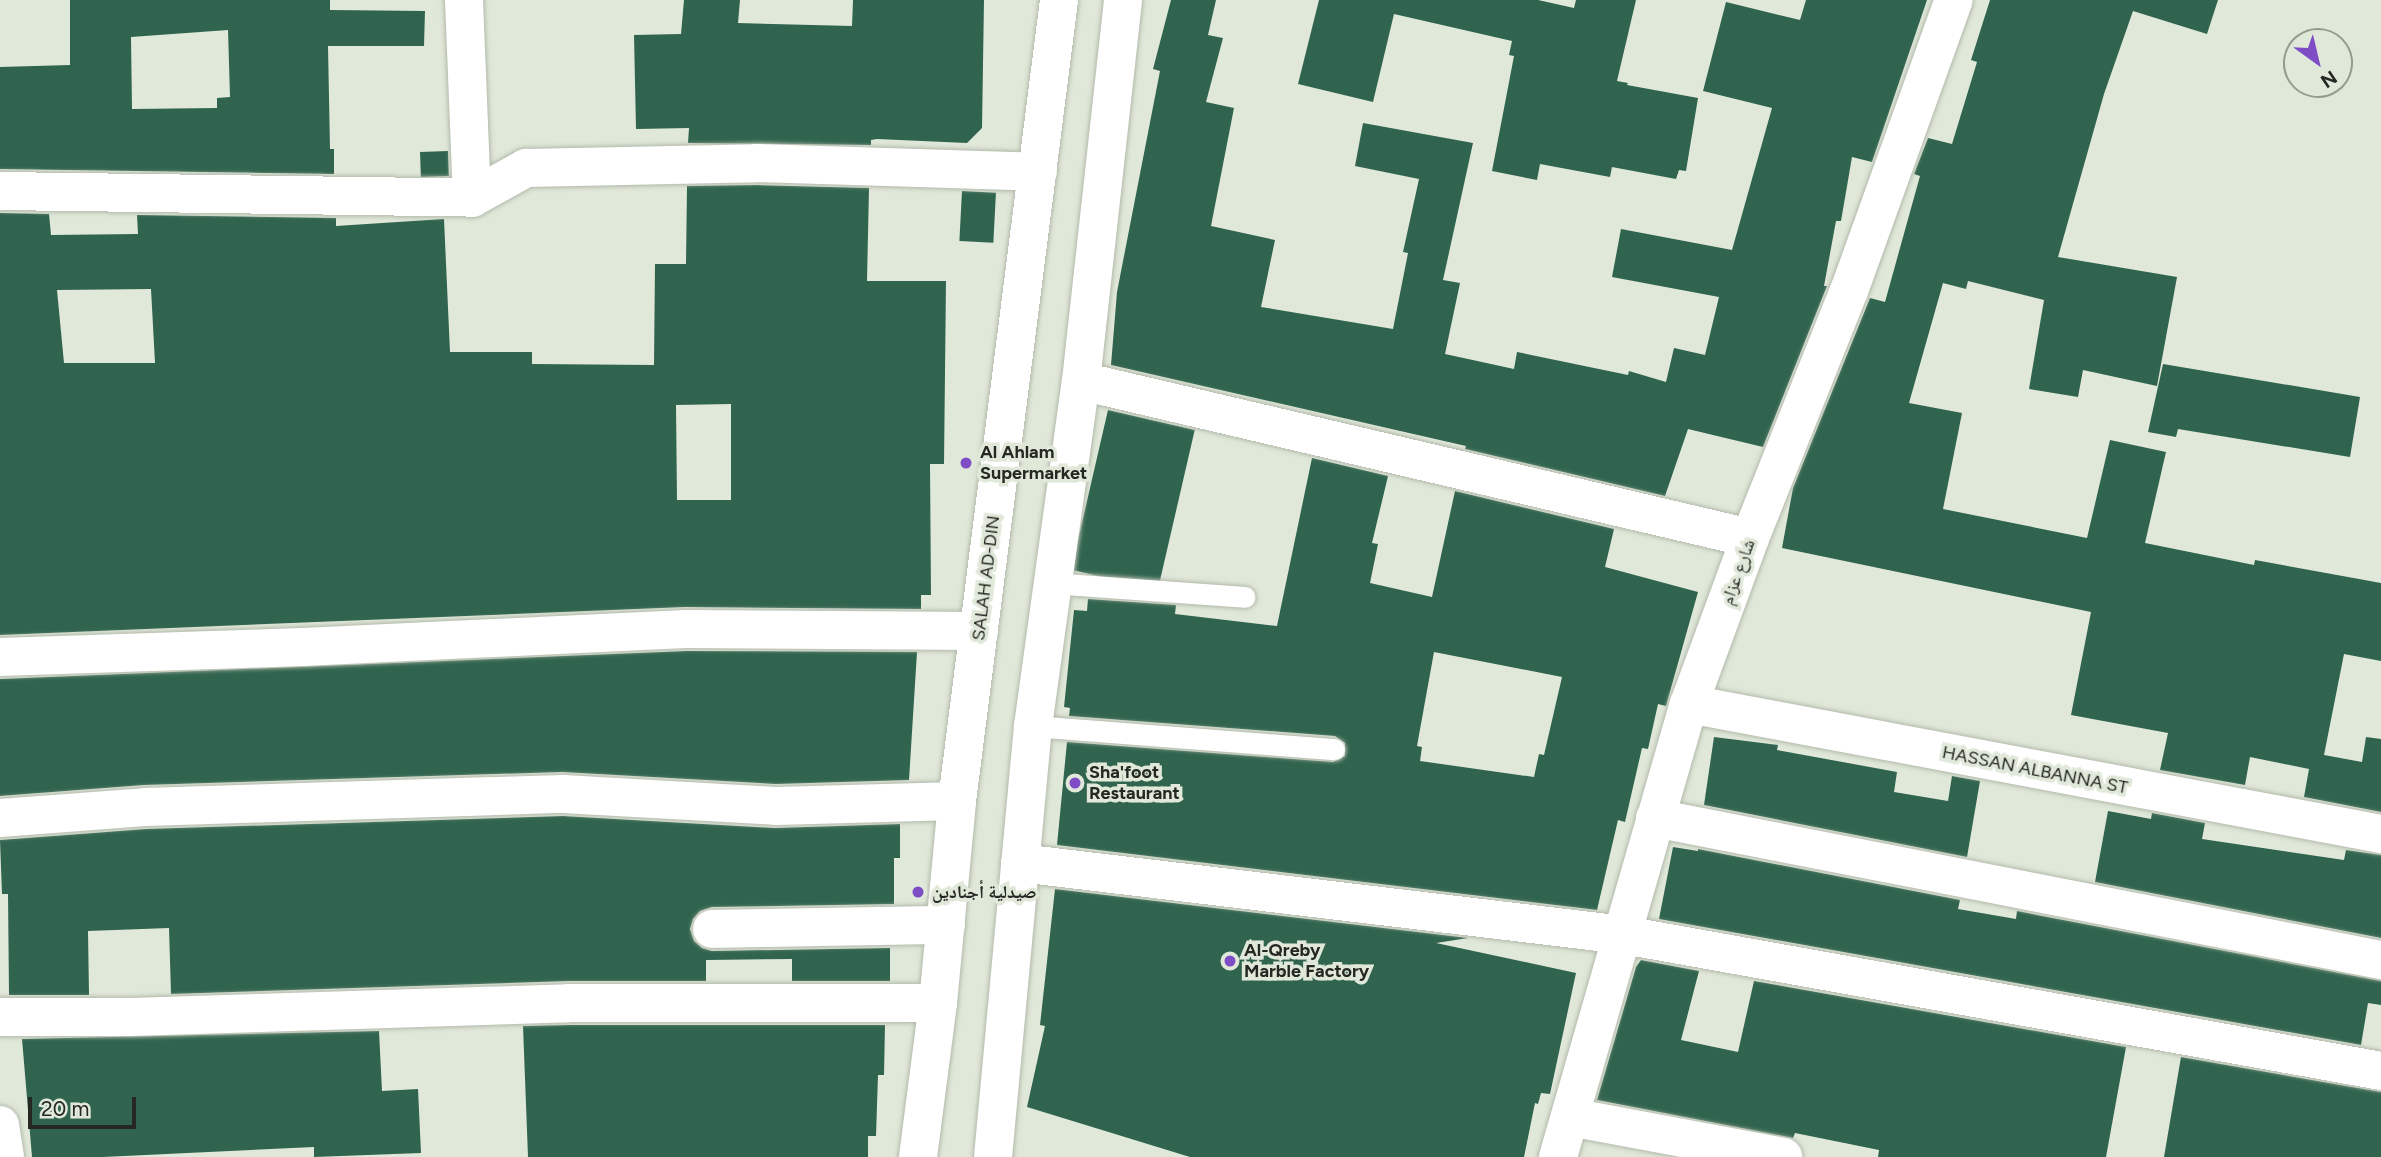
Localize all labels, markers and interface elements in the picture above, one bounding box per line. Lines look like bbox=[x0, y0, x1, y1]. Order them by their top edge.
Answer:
north arrow bbox=[2283, 28, 2353, 98]
text: N bbox=[2316, 66, 2341, 93]
place label: Al Ahlam Supermarket bbox=[980, 442, 1087, 484]
marker: Al Ahlam Supermarket bbox=[958, 455, 974, 471]
street label: SALAH AD-DIN bbox=[968, 514, 1004, 642]
street label: شارع عزام bbox=[1716, 536, 1760, 608]
street label: HASSAN ALBANNA ST bbox=[1940, 741, 2130, 799]
place label: Sha'foot Restaurant bbox=[1089, 762, 1180, 804]
marker: Sha'foot Restaurant bbox=[1067, 775, 1083, 791]
place label: صيدلية أجنادين bbox=[932, 881, 1037, 903]
marker: صيدلية أجنادين bbox=[910, 884, 926, 900]
place label: Al-Qreby Marble Factory bbox=[1244, 940, 1369, 982]
marker: Al-Qreby Marble Factory bbox=[1222, 953, 1238, 969]
scale bar bbox=[32, 1084, 140, 1128]
text: 20 m bbox=[41, 1096, 89, 1121]

